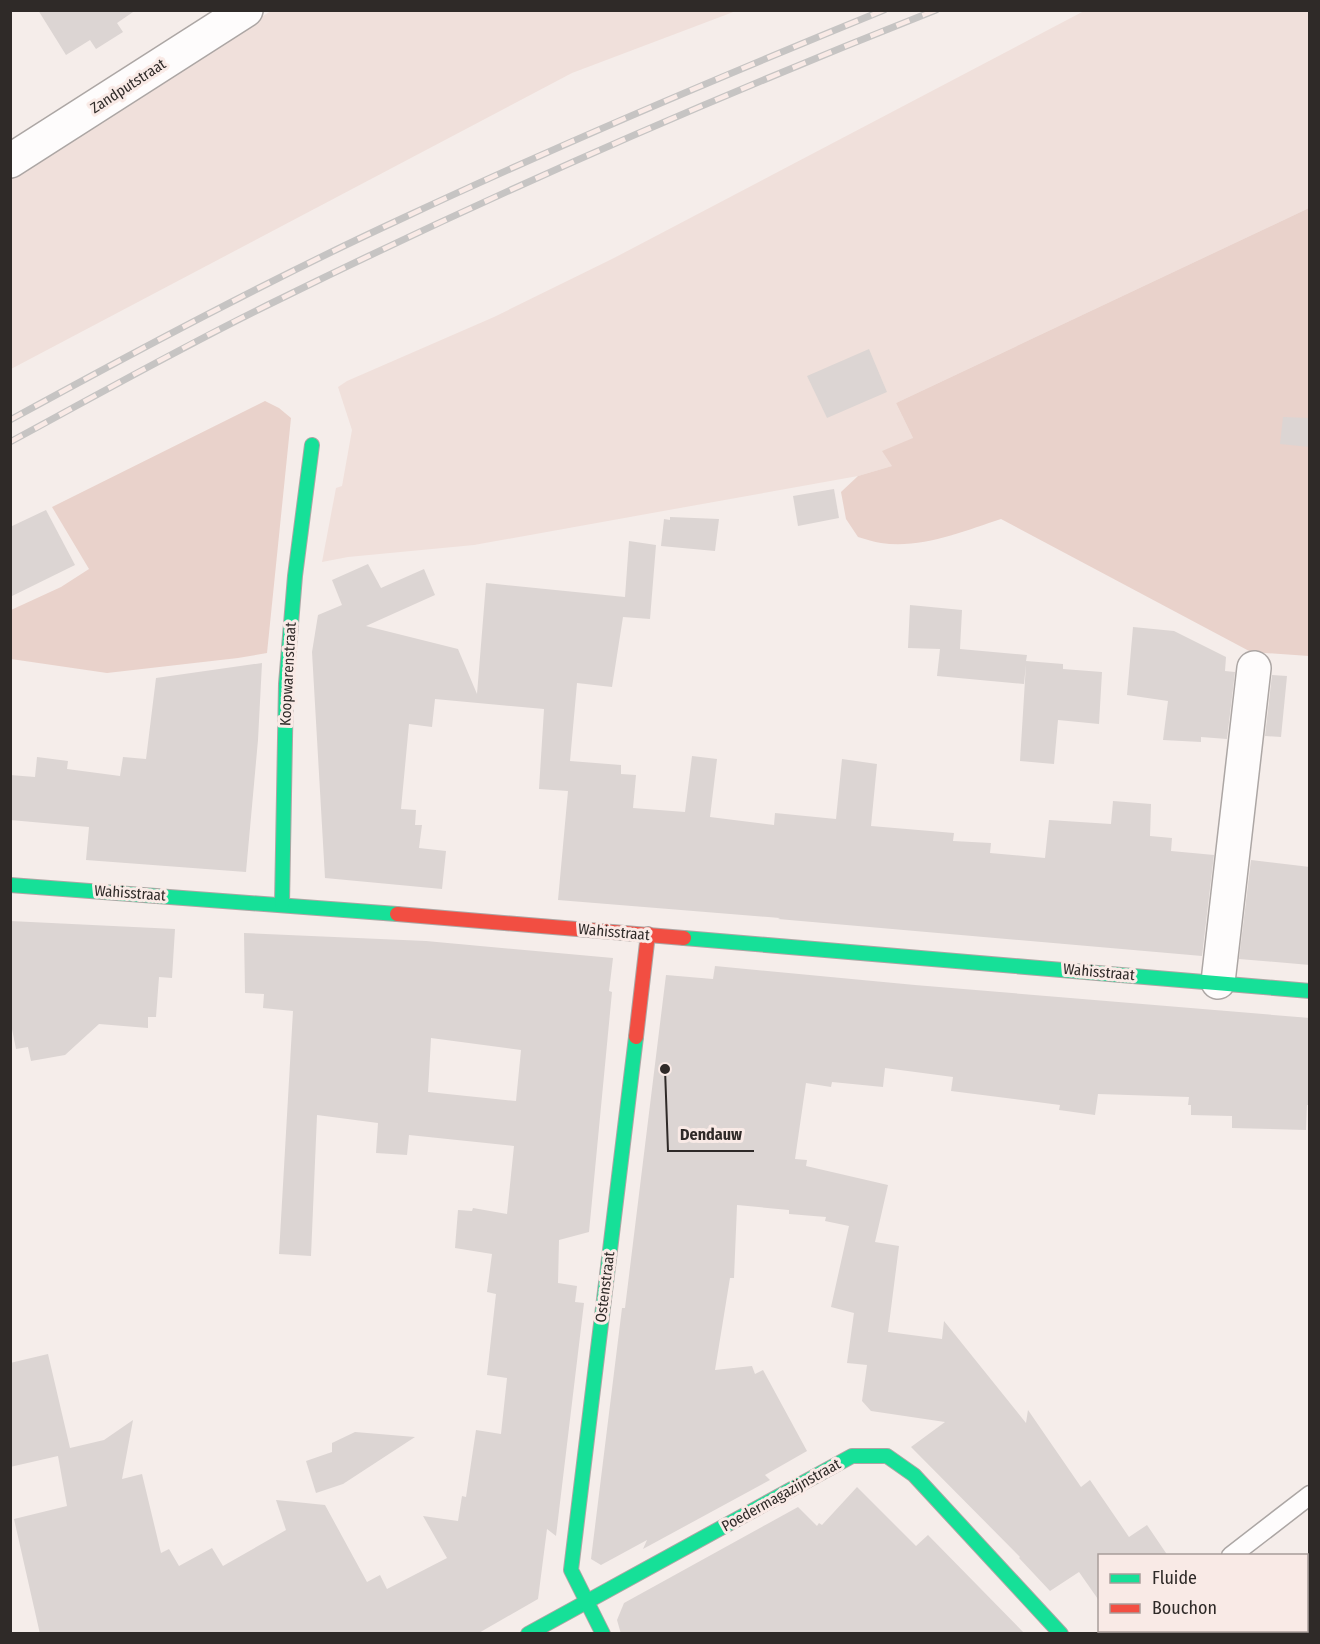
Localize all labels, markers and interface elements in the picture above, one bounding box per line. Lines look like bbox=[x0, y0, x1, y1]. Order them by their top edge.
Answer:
street label: Zandputstraat bbox=[87, 55, 169, 117]
street label: Koopwarenstraat bbox=[276, 621, 300, 727]
street label: Wahisstraat bbox=[94, 882, 166, 904]
street label: Wahisstraat bbox=[578, 920, 651, 944]
street label: Wahisstraat bbox=[1063, 960, 1136, 984]
callout: Dendauw bbox=[668, 1117, 754, 1151]
text: Dendauw bbox=[680, 1125, 742, 1144]
street label: Ostenstraat bbox=[592, 1250, 618, 1324]
street label: Poedermagazijnstraat bbox=[718, 1455, 844, 1535]
legend bbox=[1098, 1554, 1308, 1632]
text: Fluide bbox=[1152, 1567, 1197, 1589]
text: Bouchon bbox=[1152, 1597, 1217, 1619]

